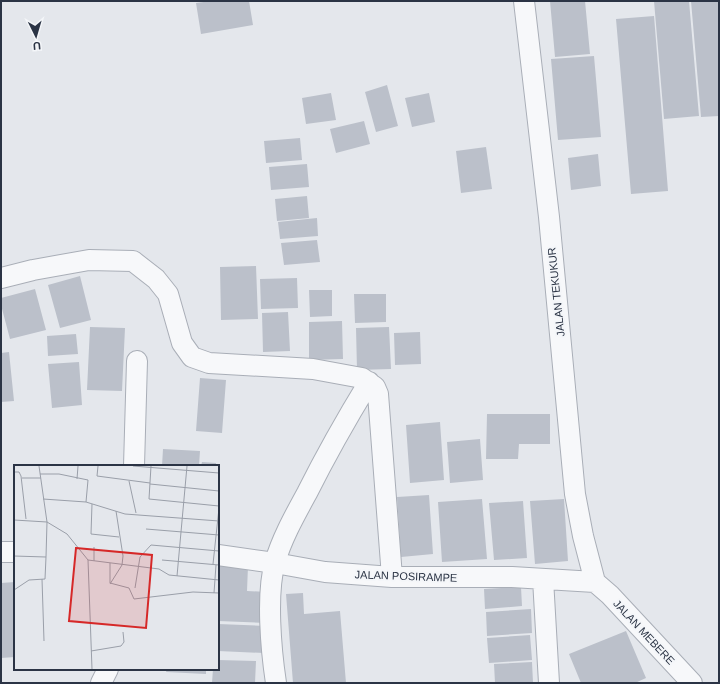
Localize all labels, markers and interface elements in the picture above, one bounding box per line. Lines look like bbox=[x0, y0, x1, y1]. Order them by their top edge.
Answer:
north arrow bbox=[16, 16, 56, 56]
text: U bbox=[32, 40, 41, 52]
street label: JALAN TEKUKUR bbox=[545, 247, 567, 337]
inset map bbox=[14, 465, 219, 670]
street label: JALAN POSIRAMPE bbox=[354, 568, 458, 584]
street label: JALAN MEBERE bbox=[611, 597, 677, 667]

